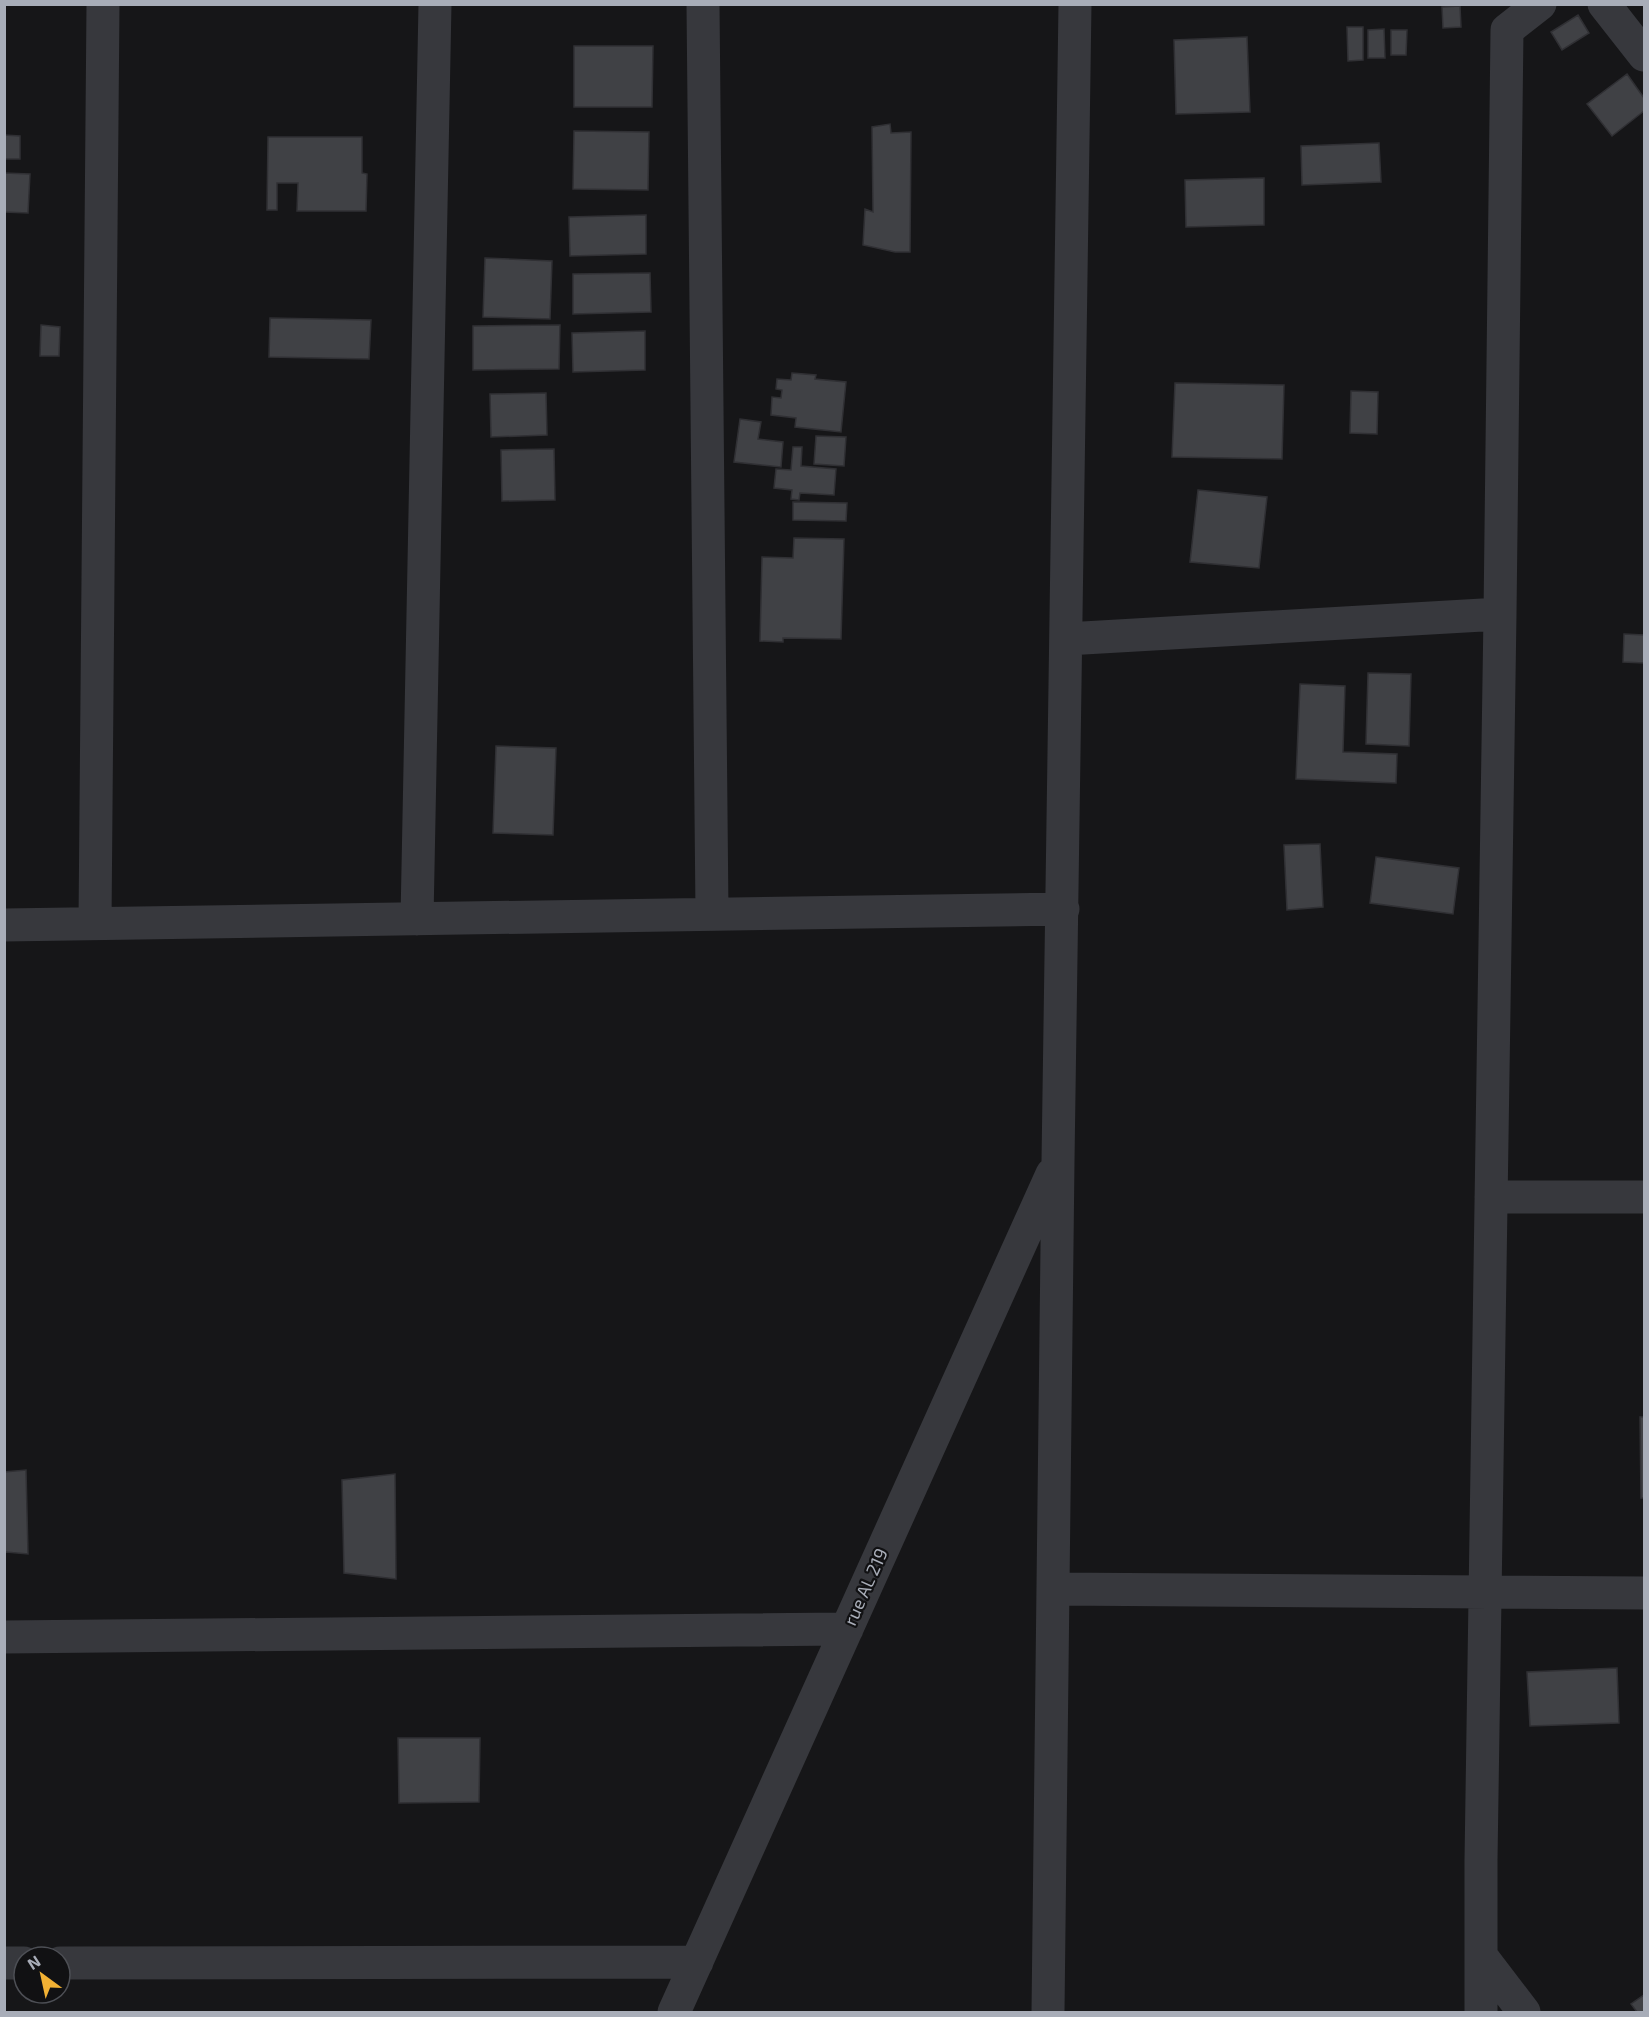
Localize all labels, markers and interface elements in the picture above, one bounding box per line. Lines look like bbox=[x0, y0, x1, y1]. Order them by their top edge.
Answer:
street label: rue AL 219 bbox=[838, 1544, 892, 1629]
north arrow bbox=[12, 1945, 72, 2005]
text: N bbox=[24, 1951, 44, 1973]

